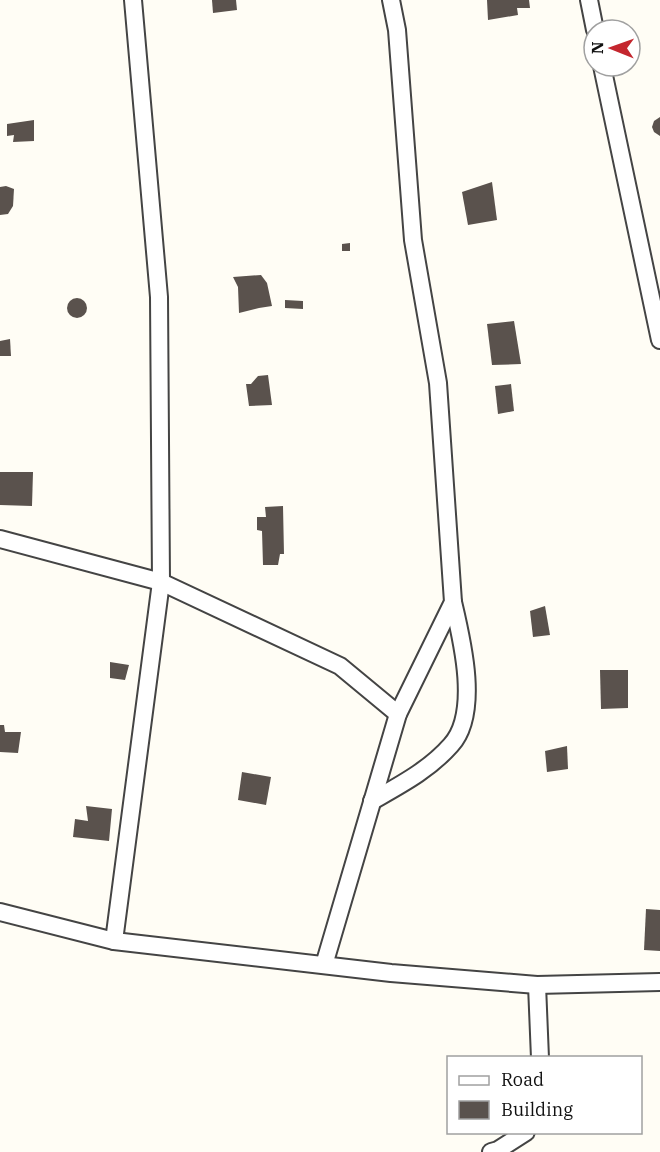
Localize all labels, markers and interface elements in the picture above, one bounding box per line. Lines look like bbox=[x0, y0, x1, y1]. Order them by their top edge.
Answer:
north arrow bbox=[582, 18, 642, 78]
text: N bbox=[587, 41, 607, 54]
legend bbox=[447, 1056, 642, 1134]
text: Road bbox=[501, 1068, 544, 1091]
text: Building bbox=[501, 1098, 573, 1121]

